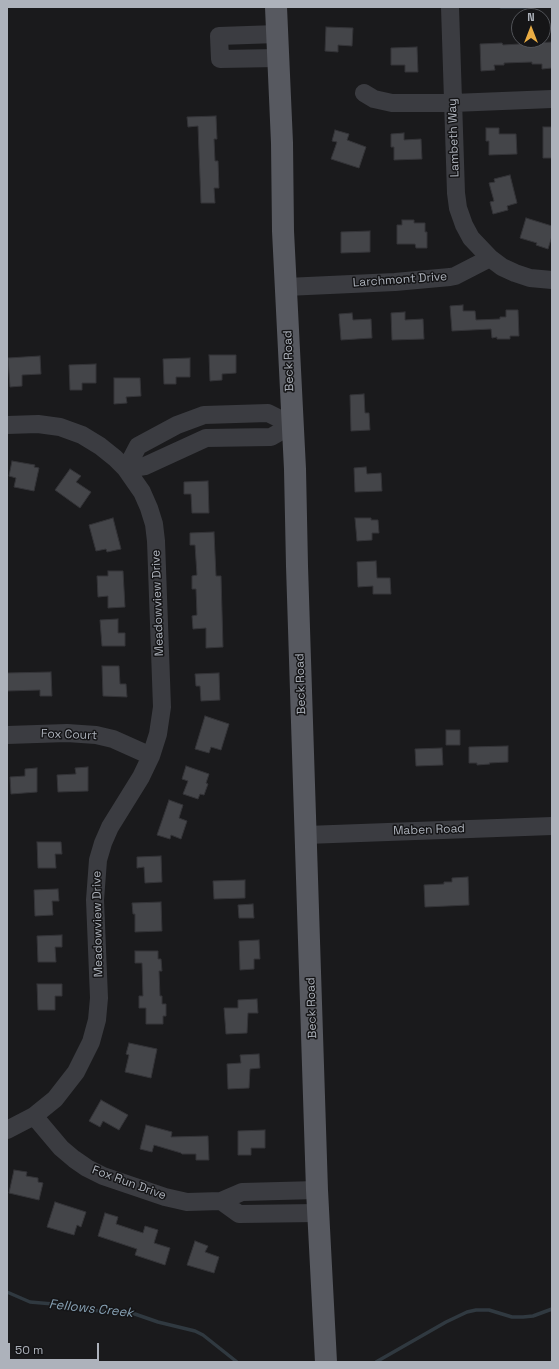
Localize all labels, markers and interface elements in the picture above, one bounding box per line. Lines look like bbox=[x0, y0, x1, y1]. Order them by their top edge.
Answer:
north arrow bbox=[511, 8, 551, 48]
text: N bbox=[527, 10, 535, 24]
street label: Lambeth Way bbox=[445, 98, 463, 178]
street label: Larchmont Drive bbox=[352, 270, 448, 290]
street label: Beck Road bbox=[281, 330, 297, 392]
street label: Meadowview Drive bbox=[149, 549, 167, 657]
street label: Beck Road bbox=[293, 653, 309, 715]
street label: Fox Court bbox=[41, 727, 97, 743]
street label: Maben Road bbox=[393, 822, 465, 838]
street label: Meadowview Drive bbox=[90, 871, 106, 977]
street label: Beck Road bbox=[304, 977, 320, 1039]
street label: Fox Run Drive bbox=[90, 1163, 168, 1203]
water label: Fellows Creek bbox=[48, 1297, 134, 1321]
scale bar bbox=[10, 1335, 101, 1361]
text: 50 m bbox=[15, 1342, 43, 1358]

